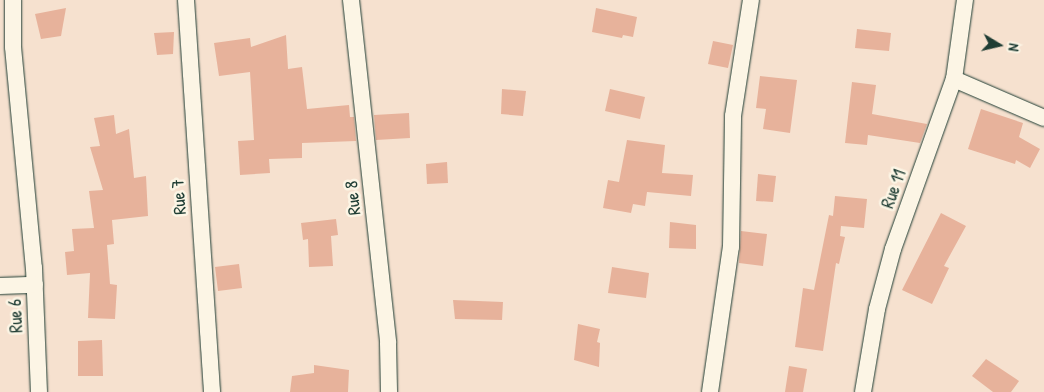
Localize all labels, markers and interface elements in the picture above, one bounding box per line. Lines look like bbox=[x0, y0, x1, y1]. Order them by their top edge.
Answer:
north arrow bbox=[974, 20, 1024, 70]
text: N bbox=[1004, 42, 1024, 53]
street label: Rue 11 bbox=[877, 167, 911, 211]
street label: Rue 7 bbox=[167, 178, 191, 216]
street label: Rue 8 bbox=[340, 180, 366, 216]
street label: Rue 6 bbox=[4, 299, 28, 333]

